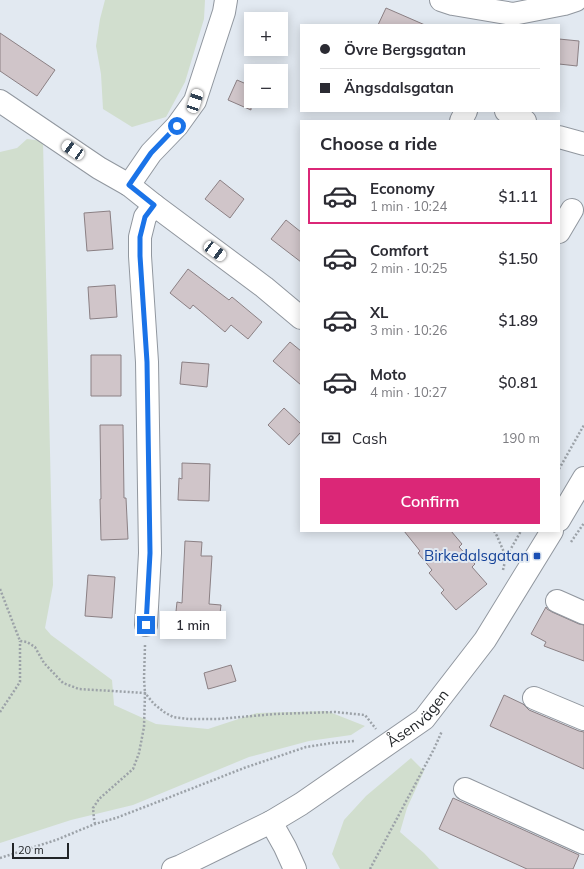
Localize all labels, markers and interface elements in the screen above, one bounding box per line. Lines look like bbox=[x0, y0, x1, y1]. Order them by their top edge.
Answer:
map controls bbox=[244, 12, 288, 108]
button: + bbox=[244, 12, 288, 56]
text: Övre Bergsgatan bbox=[344, 40, 466, 59]
button: − bbox=[244, 64, 288, 108]
text: Ängsdalsgatan bbox=[344, 78, 454, 97]
car bbox=[186, 88, 204, 114]
route start bbox=[168, 117, 186, 135]
text: Choose a ride bbox=[320, 132, 437, 155]
car bbox=[60, 138, 86, 162]
icon: car bbox=[322, 178, 358, 214]
text: Economy bbox=[370, 179, 435, 198]
text: $1.11 bbox=[498, 187, 538, 206]
text: 1 min · 10:24 bbox=[370, 198, 447, 214]
car bbox=[202, 239, 228, 263]
icon: car bbox=[322, 240, 358, 276]
text: Comfort bbox=[370, 241, 428, 260]
text: $1.50 bbox=[498, 249, 538, 268]
text: 2 min · 10:25 bbox=[370, 260, 447, 276]
icon: car bbox=[322, 302, 358, 338]
text: XL bbox=[370, 303, 388, 322]
text: $1.89 bbox=[498, 311, 538, 330]
text: 3 min · 10:26 bbox=[370, 322, 447, 338]
icon: car bbox=[322, 364, 358, 400]
text: Moto bbox=[370, 365, 406, 384]
text: $0.81 bbox=[498, 373, 538, 392]
text: 4 min · 10:27 bbox=[370, 384, 447, 400]
icon: cash bbox=[320, 427, 342, 449]
text: Cash bbox=[352, 429, 387, 448]
text: 190 m bbox=[502, 430, 540, 446]
button: Confirm bbox=[320, 478, 540, 524]
place label: Birkedalsgatan bbox=[424, 546, 529, 565]
marker: Birkedalsgatan bbox=[532, 551, 542, 561]
callout: 1 min bbox=[160, 611, 226, 639]
route end bbox=[137, 616, 155, 634]
text: 1 min bbox=[176, 617, 210, 633]
street label: Åsenvägen bbox=[382, 685, 452, 751]
scale bar bbox=[12, 841, 69, 860]
text: 20 m bbox=[18, 843, 44, 857]

